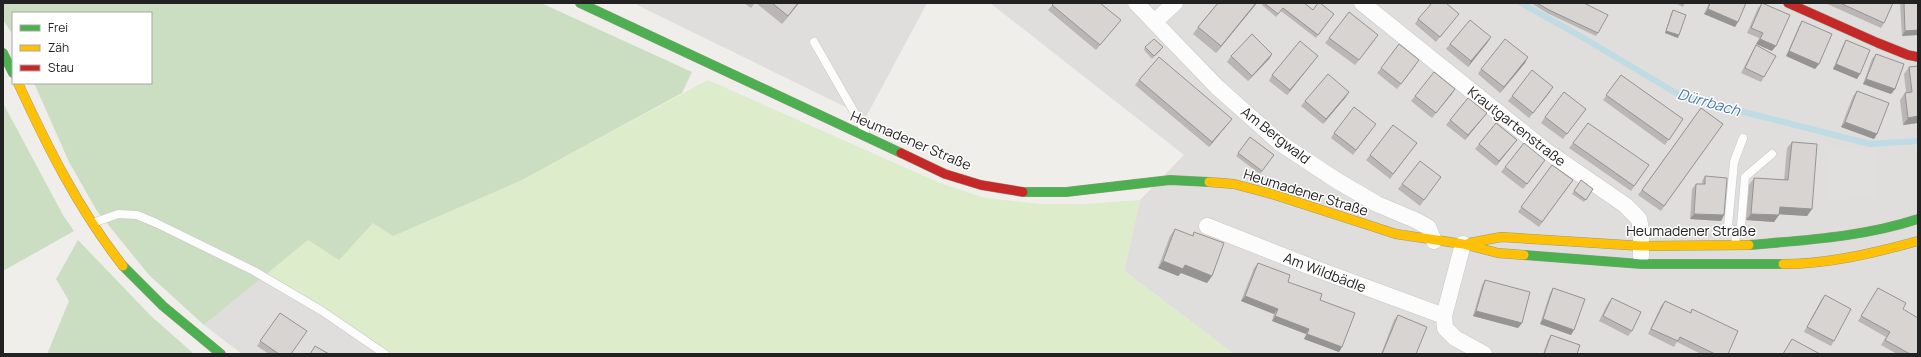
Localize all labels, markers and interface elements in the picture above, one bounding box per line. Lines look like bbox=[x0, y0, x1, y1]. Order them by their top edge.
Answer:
legend bbox=[12, 12, 152, 84]
text: Frei bbox=[48, 19, 68, 36]
text: Zäh bbox=[48, 39, 69, 56]
text: Stau bbox=[48, 59, 74, 76]
street label: Krautgartenstraße bbox=[1464, 82, 1570, 170]
water label: Dürrbach bbox=[1675, 83, 1744, 121]
street label: Am Bergwald bbox=[1237, 102, 1315, 168]
street label: Heumadener Straße bbox=[848, 106, 974, 174]
street label: Heumadener Straße bbox=[1241, 164, 1371, 220]
street label: Heumadener Straße bbox=[1626, 221, 1756, 240]
street label: Am Wildbädle bbox=[1281, 248, 1369, 296]

